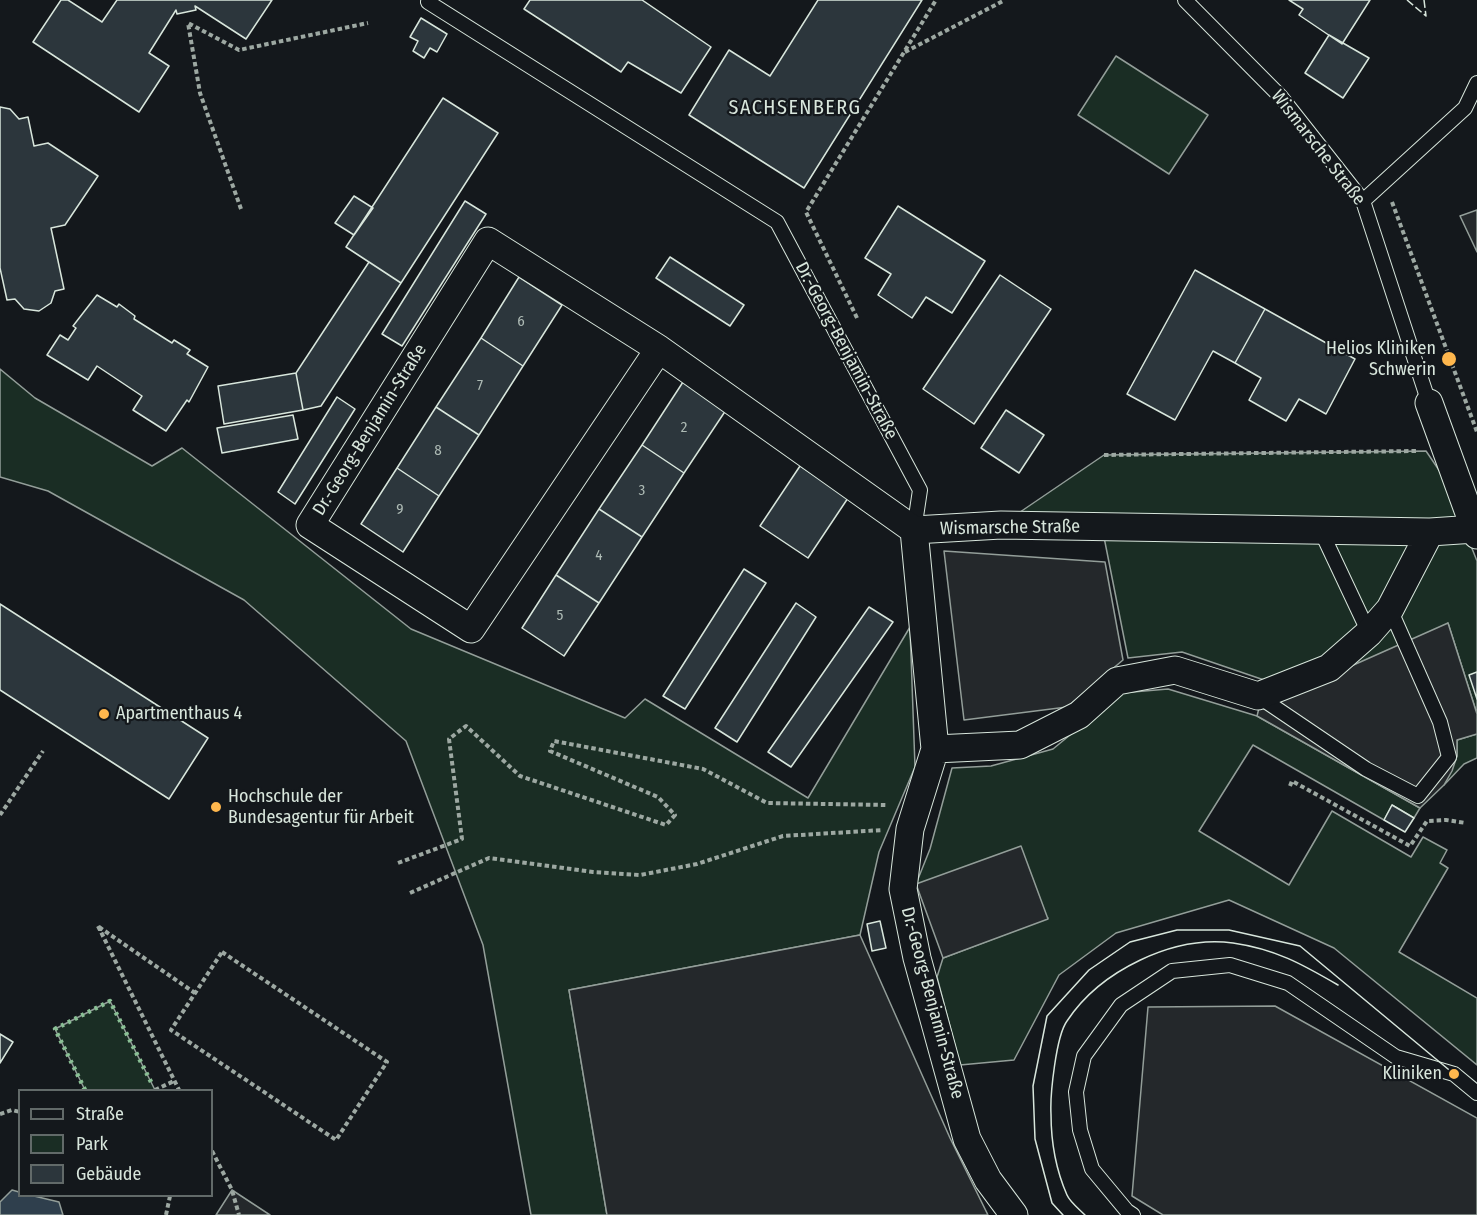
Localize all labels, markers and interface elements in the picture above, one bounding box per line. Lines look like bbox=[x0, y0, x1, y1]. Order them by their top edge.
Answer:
street label: Wismarsche Straße bbox=[1266, 86, 1370, 210]
district label: SACHSENBERG bbox=[729, 96, 861, 120]
street label: Dr.-Georg-Benjamin-Straße bbox=[790, 259, 902, 443]
house number: 6 bbox=[517, 313, 525, 331]
place label: Helios Kliniken Schwerin bbox=[1326, 338, 1436, 380]
street label: Dr.-Georg-Benjamin-Straße bbox=[308, 340, 432, 520]
marker: Helios Kliniken Schwerin bbox=[1440, 350, 1458, 368]
house number: 7 bbox=[477, 377, 483, 395]
house number: 2 bbox=[681, 419, 687, 437]
house number: 8 bbox=[434, 442, 442, 460]
house number: 3 bbox=[639, 482, 645, 500]
house number: 9 bbox=[396, 501, 404, 519]
street label: Wismarsche Straße bbox=[940, 516, 1080, 540]
house number: 4 bbox=[595, 547, 603, 565]
house number: 5 bbox=[557, 607, 563, 625]
place label: Apartmenthaus 4 bbox=[116, 703, 242, 725]
marker: Apartmenthaus 4 bbox=[97, 707, 111, 721]
place label: Hochschule der Bundesagentur für Arbeit bbox=[228, 786, 414, 828]
marker: Hochschule der Bundesagentur für Arbeit bbox=[209, 800, 223, 814]
street label: Dr.-Georg-Benjamin-Straße bbox=[896, 905, 968, 1101]
place label: Kliniken bbox=[1383, 1063, 1442, 1085]
marker: Kliniken bbox=[1447, 1067, 1461, 1081]
legend bbox=[18, 1089, 213, 1197]
text: Straße bbox=[76, 1103, 124, 1125]
text: Park bbox=[76, 1133, 108, 1155]
text: Gebäude bbox=[76, 1163, 141, 1185]

